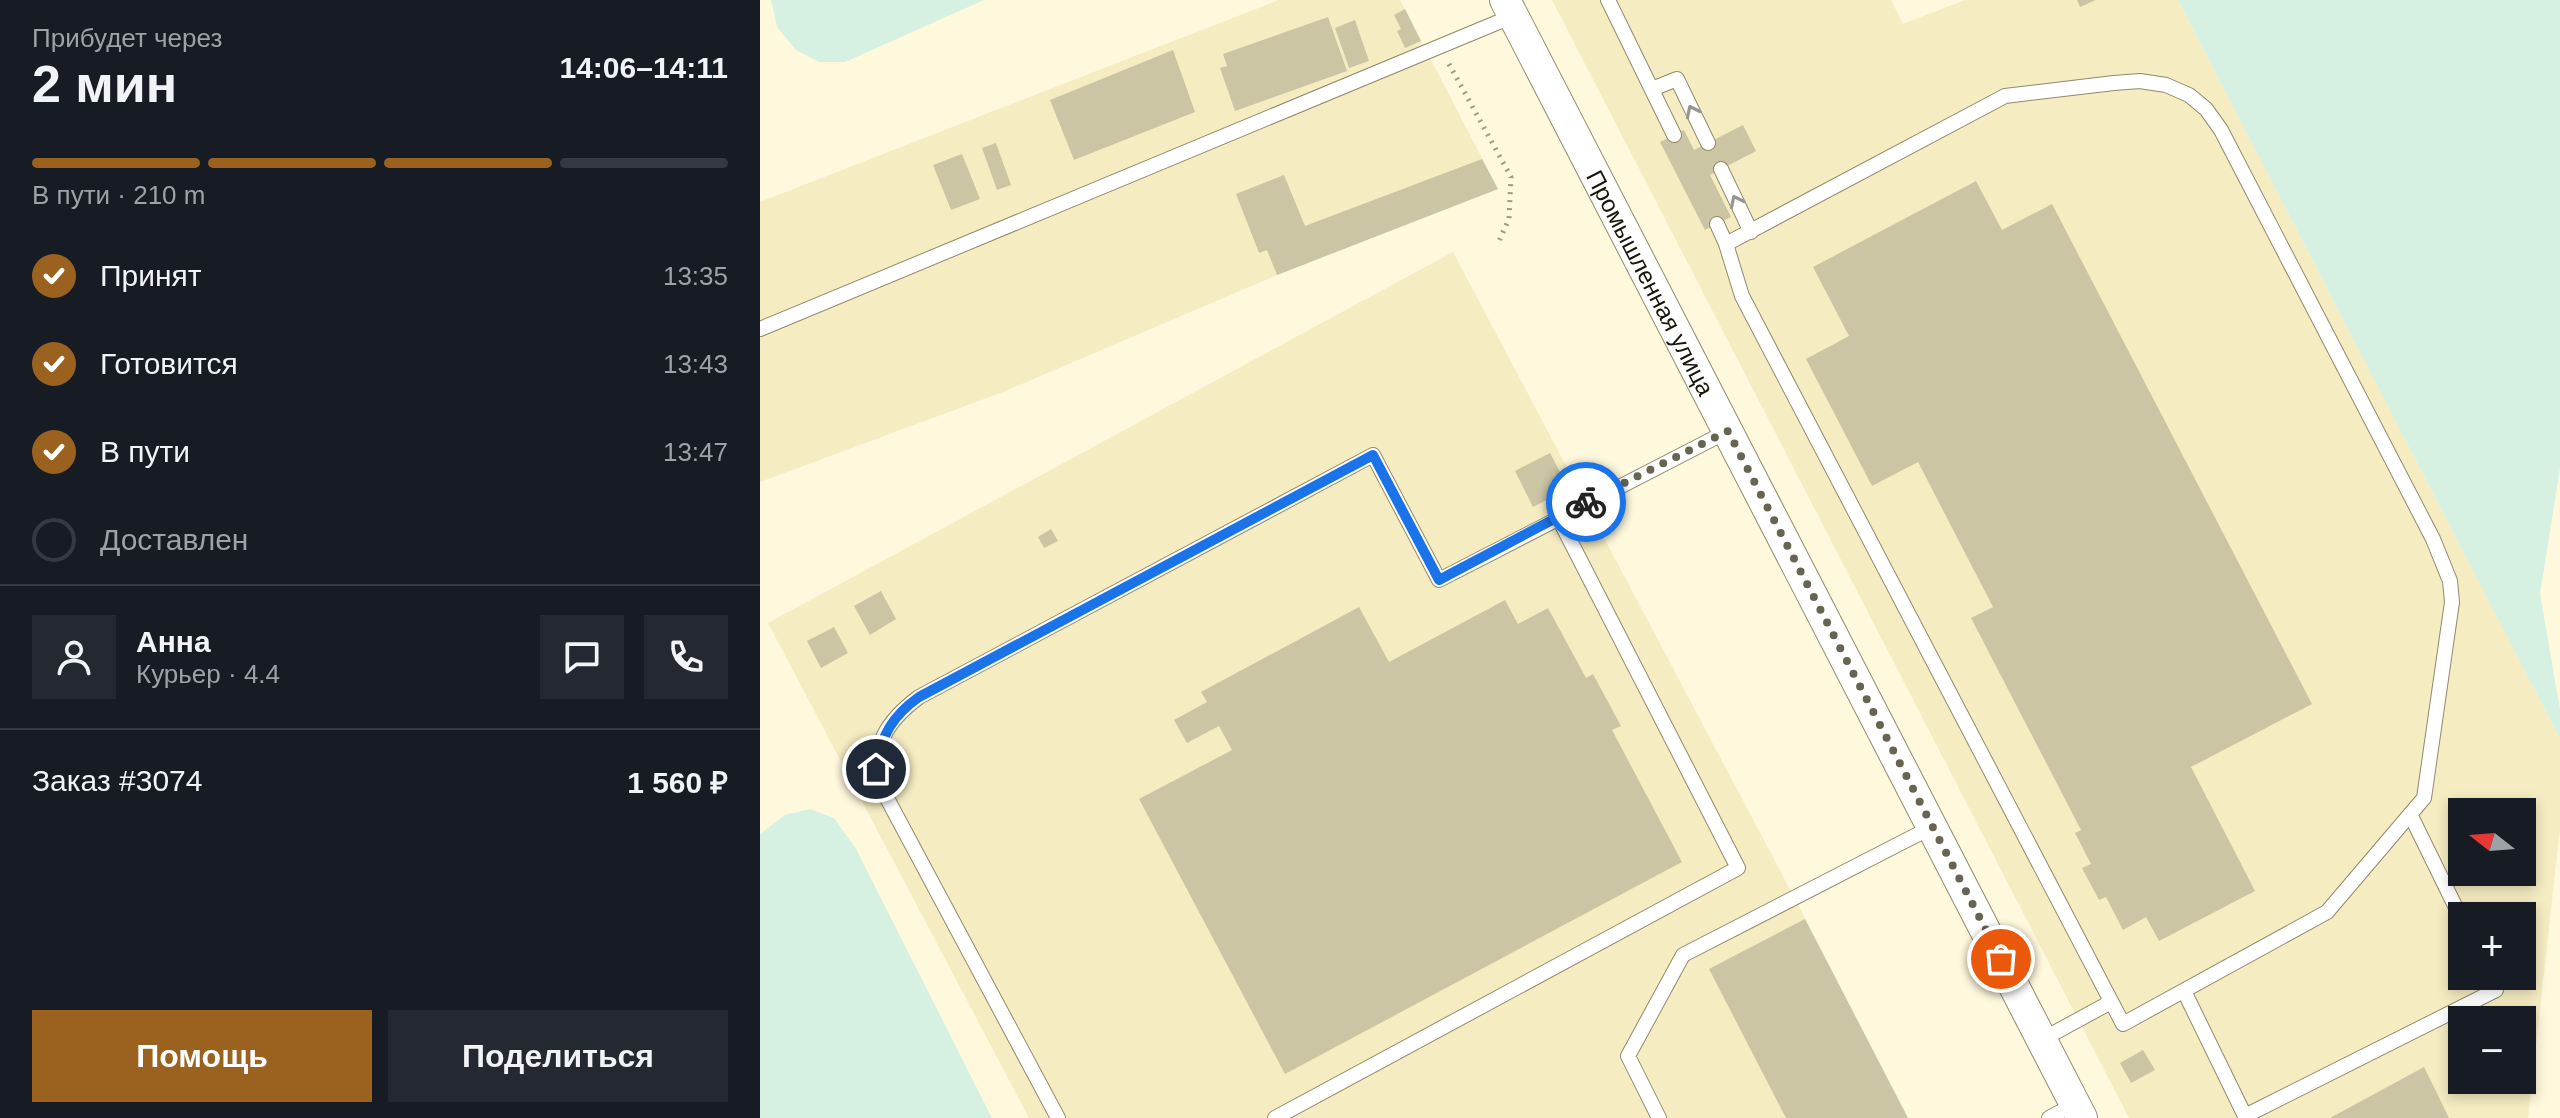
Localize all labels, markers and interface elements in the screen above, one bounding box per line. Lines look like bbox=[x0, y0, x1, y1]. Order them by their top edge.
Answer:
text: Прибудет через bbox=[32, 23, 222, 53]
text: 14:06–14:11 bbox=[560, 51, 728, 84]
text: 2 мин bbox=[32, 55, 177, 113]
one-way arrow bbox=[1687, 105, 1702, 120]
street label: Промышленная улица bbox=[1582, 165, 1720, 400]
text: В пути · 210 m bbox=[32, 180, 205, 210]
one-way arrow bbox=[1730, 194, 1746, 209]
icon: check bbox=[32, 254, 76, 298]
text: Принят bbox=[100, 259, 202, 292]
text: 13:35 bbox=[663, 261, 728, 291]
icon: check bbox=[32, 342, 76, 386]
text: Готовится bbox=[100, 347, 238, 380]
text: 13:43 bbox=[663, 349, 728, 379]
icon: check bbox=[32, 430, 76, 474]
text: В пути bbox=[100, 435, 190, 468]
text: 13:47 bbox=[663, 437, 728, 467]
courier bbox=[1546, 462, 1626, 542]
icon: bike bbox=[1564, 480, 1608, 524]
text: Доставлен bbox=[100, 523, 248, 556]
button: person bbox=[32, 615, 116, 699]
button: chat bbox=[540, 615, 624, 699]
button: phone bbox=[644, 615, 728, 699]
text: Анна bbox=[136, 625, 211, 658]
text: Курьер · 4.4 bbox=[136, 659, 280, 689]
pin bbox=[842, 735, 910, 803]
icon: home bbox=[854, 747, 898, 791]
text: Заказ #3074 bbox=[32, 764, 202, 797]
text: 1 560 ₽ bbox=[627, 766, 728, 799]
north arrow bbox=[2448, 798, 2536, 886]
map controls bbox=[2448, 798, 2536, 1094]
button: + bbox=[2448, 902, 2536, 990]
pin bbox=[1967, 925, 2035, 993]
icon: bag bbox=[1979, 937, 2023, 981]
button: − bbox=[2448, 1006, 2536, 1094]
button: Помощь bbox=[32, 1010, 372, 1102]
button: Поделиться bbox=[388, 1010, 728, 1102]

